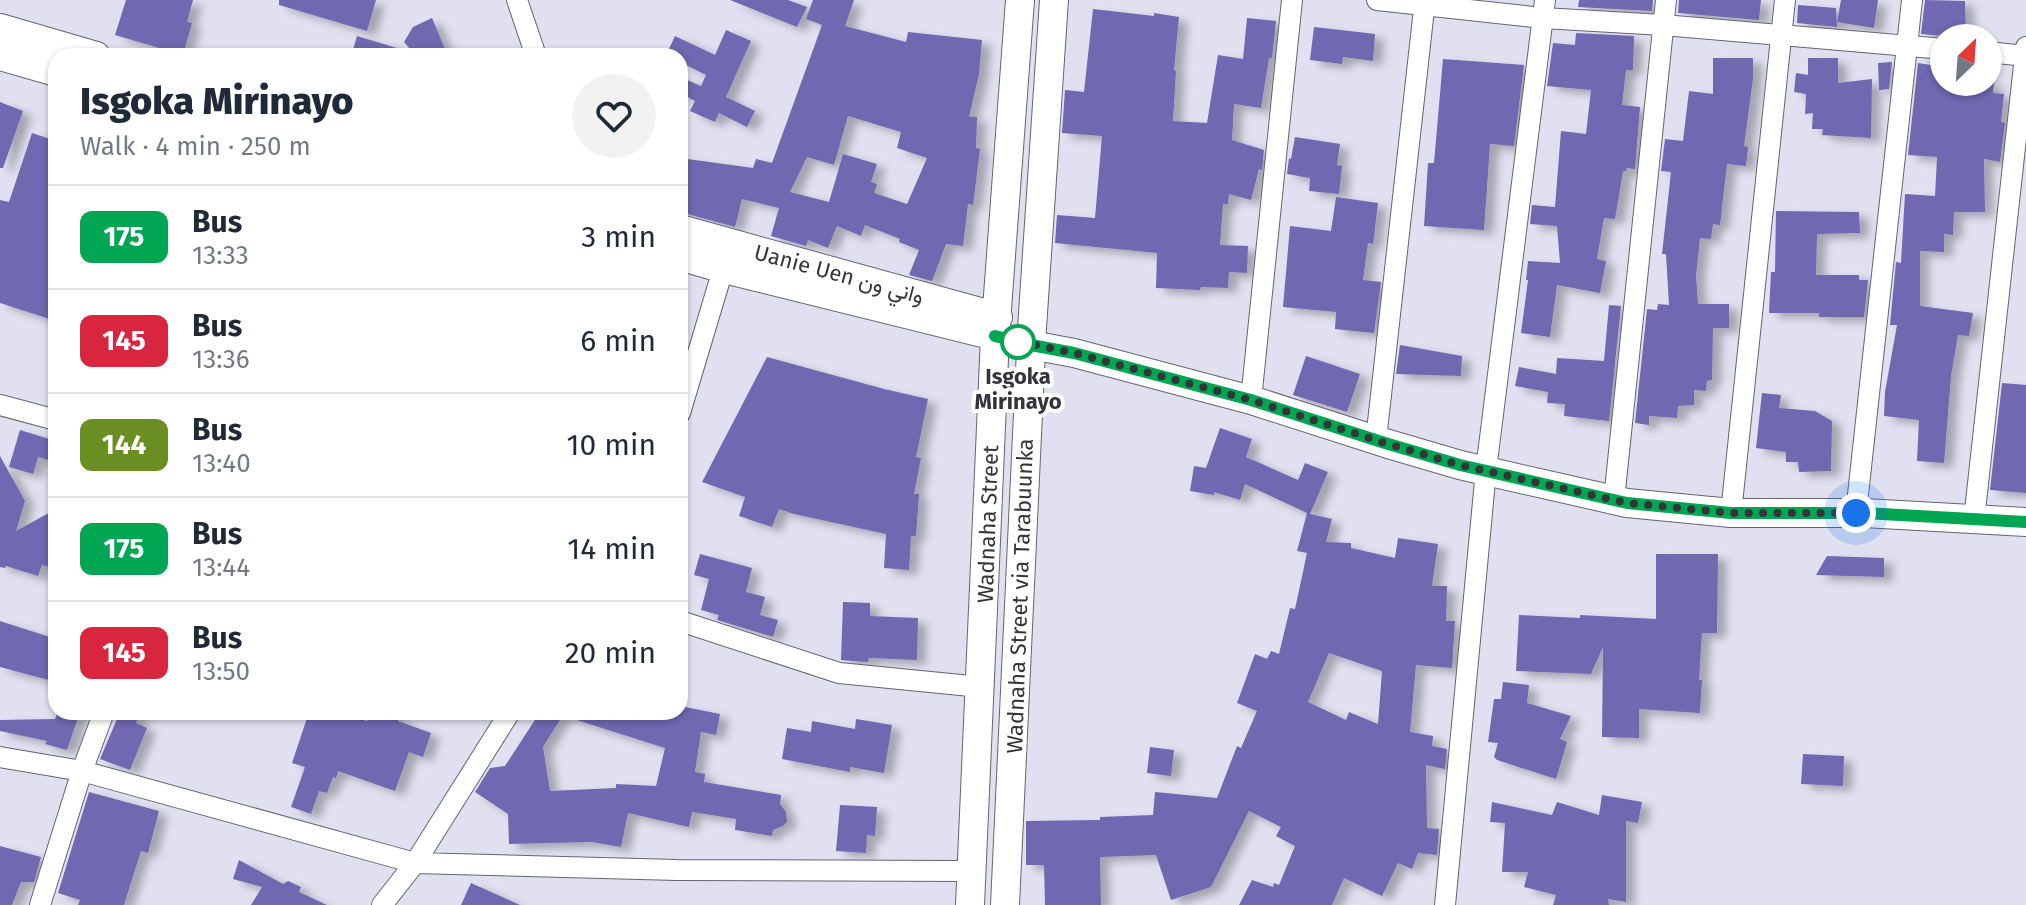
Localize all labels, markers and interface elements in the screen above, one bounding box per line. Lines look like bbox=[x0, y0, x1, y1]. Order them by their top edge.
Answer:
north arrow bbox=[1930, 24, 2002, 96]
map controls bbox=[1930, 24, 2002, 96]
button: heart bbox=[572, 74, 656, 158]
text: Isgoka Mirinayo bbox=[80, 78, 354, 124]
text: Walk · 4 min · 250 m bbox=[80, 131, 311, 162]
text: Bus bbox=[192, 204, 242, 240]
text: 3 min bbox=[581, 219, 656, 255]
text: 175 bbox=[104, 220, 144, 253]
street label: Uanie Uen واني ون bbox=[750, 238, 927, 314]
text: 13:33 bbox=[192, 240, 249, 271]
text: Bus bbox=[192, 308, 242, 344]
text: 6 min bbox=[580, 323, 656, 359]
text: 145 bbox=[102, 324, 146, 357]
marker: Isgoka Mirinayo bbox=[1001, 325, 1035, 359]
text: 13:36 bbox=[192, 344, 250, 375]
place label: Isgoka Mirinayo bbox=[974, 363, 1062, 415]
text: Bus bbox=[192, 412, 242, 448]
text: 10 min bbox=[567, 427, 656, 463]
text: 144 bbox=[102, 428, 146, 461]
street label: Wadnaha Street via Tarabuunka bbox=[1001, 438, 1039, 754]
street label: Wadnaha Street bbox=[972, 445, 1004, 603]
text: 13:40 bbox=[192, 448, 251, 479]
your location bbox=[1836, 493, 1876, 533]
text: Bus bbox=[192, 516, 242, 552]
text: 14 min bbox=[567, 531, 656, 567]
text: 175 bbox=[104, 532, 144, 565]
text: 13:44 bbox=[192, 552, 250, 583]
text: Bus bbox=[192, 620, 242, 656]
text: 20 min bbox=[565, 635, 656, 671]
text: 145 bbox=[102, 636, 146, 669]
text: 13:50 bbox=[192, 656, 250, 687]

